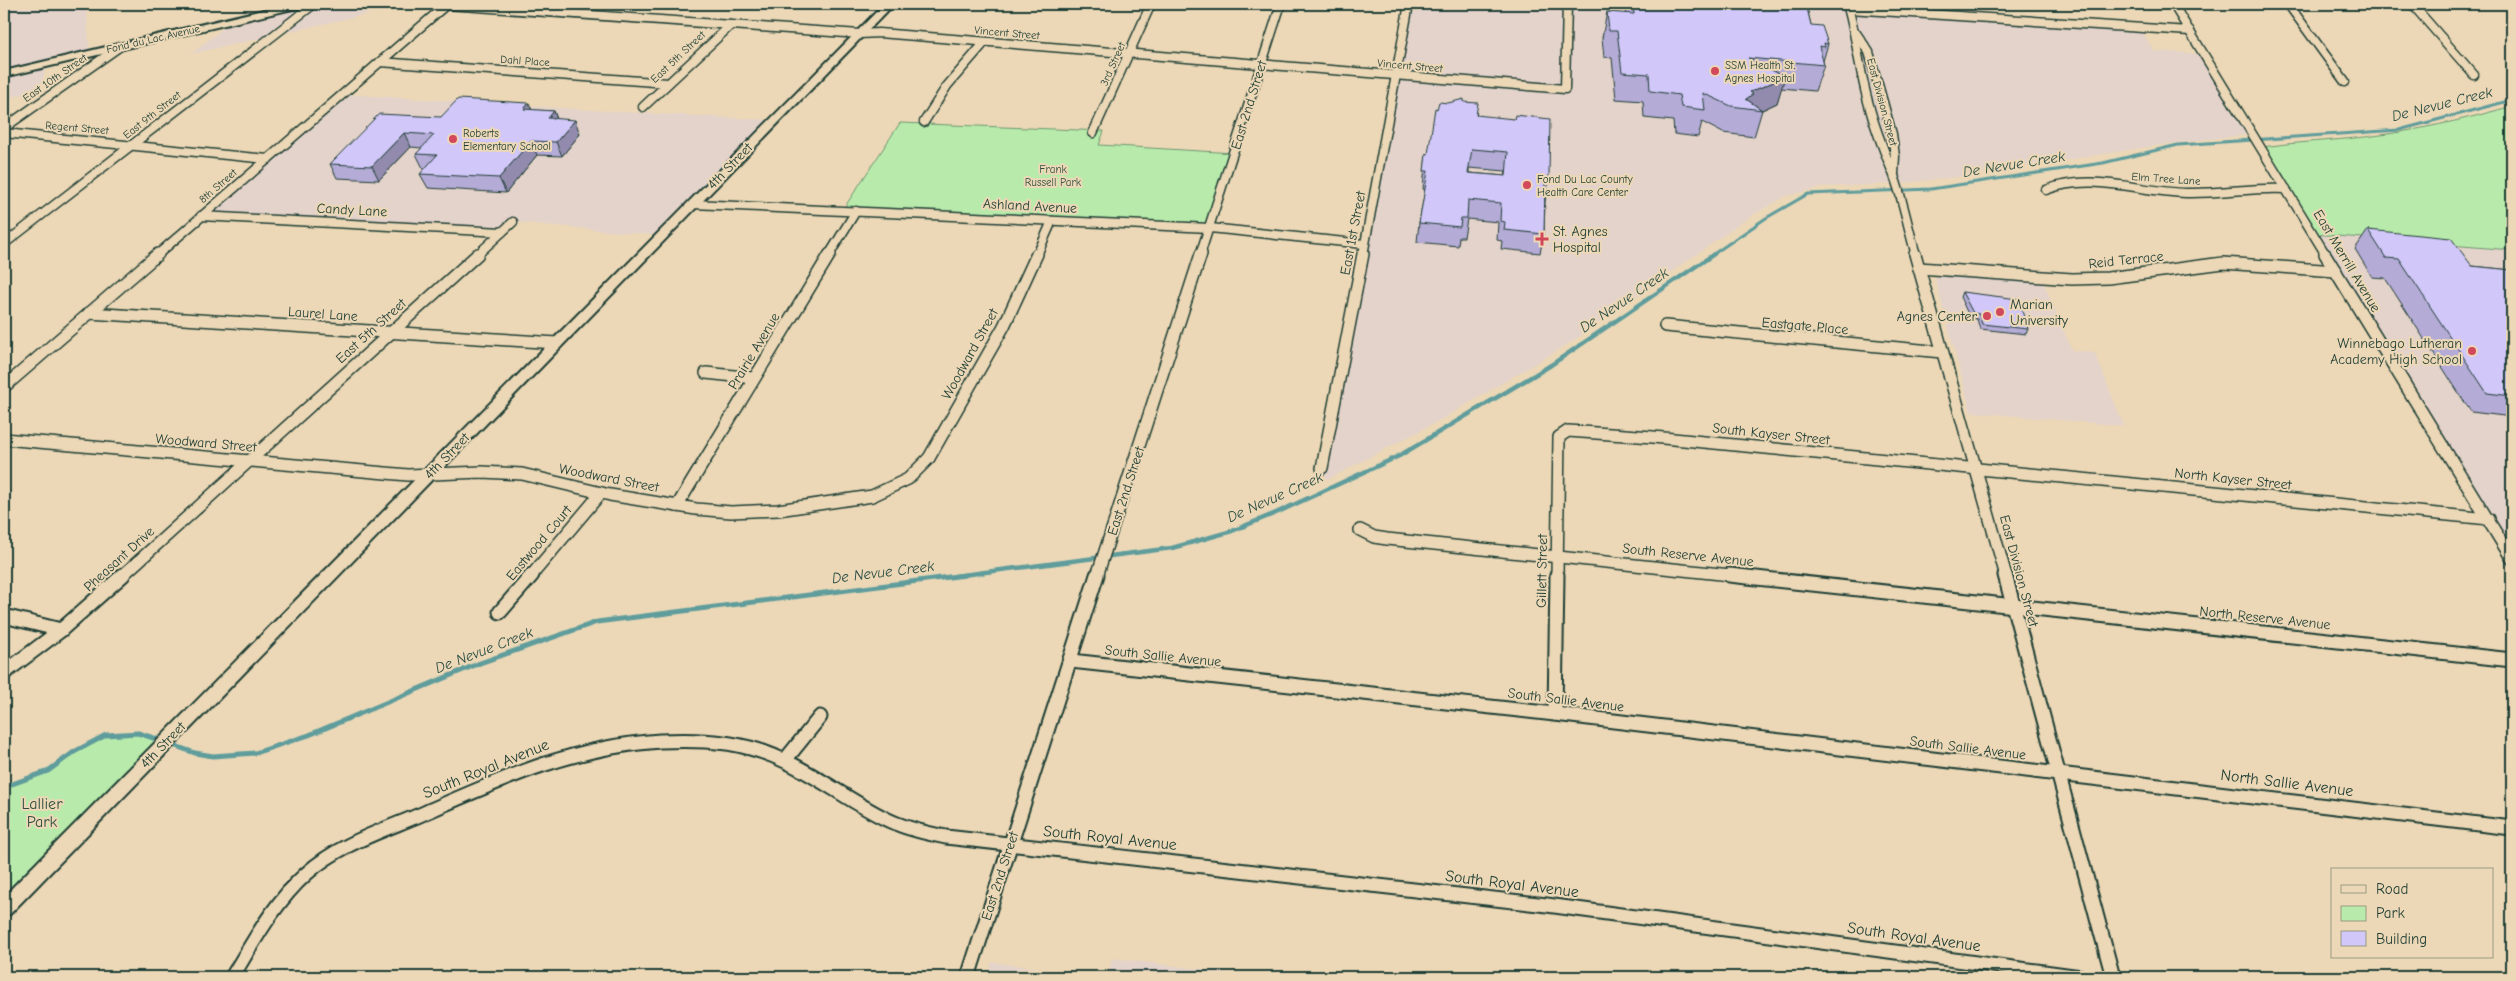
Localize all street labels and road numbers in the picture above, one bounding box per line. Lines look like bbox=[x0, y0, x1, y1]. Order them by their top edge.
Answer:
street label: Fond du Lac Avenue bbox=[105, 22, 202, 56]
street label: Vincent Street bbox=[974, 24, 1041, 42]
street label: East 5th Street bbox=[648, 28, 709, 86]
street label: 3rd Street bbox=[1098, 39, 1129, 88]
street label: East 10th Street bbox=[21, 51, 90, 105]
street label: Dahl Place bbox=[500, 53, 551, 69]
street label: East 2nd Street bbox=[1227, 57, 1271, 152]
street label: Vincent Street bbox=[1377, 57, 1444, 75]
street label: East Division Street bbox=[1864, 57, 1900, 148]
street label: East 9th Street bbox=[120, 88, 184, 142]
street label: Regent Street bbox=[45, 119, 110, 137]
street label: 4th Street bbox=[704, 139, 757, 193]
street label: 8th Street bbox=[196, 165, 240, 206]
street label: Elm Tree Lane bbox=[2131, 170, 2201, 188]
street label: East 1st Street bbox=[1337, 189, 1370, 276]
street label: Ashland Avenue bbox=[983, 195, 1077, 217]
street label: Candy Lane bbox=[316, 200, 388, 220]
street label: East Merrill Avenue bbox=[2310, 207, 2384, 315]
street label: Reid Terrace bbox=[2088, 248, 2164, 272]
street label: East 5th Street bbox=[332, 294, 410, 367]
street label: Laurel Lane bbox=[288, 303, 358, 325]
street label: Woodward Street bbox=[938, 305, 1003, 402]
street label: Prairie Avenue bbox=[724, 310, 784, 392]
street label: Eastgate Place bbox=[1761, 314, 1849, 338]
street label: South Kayser Street bbox=[1711, 419, 1831, 449]
street label: 4th Street bbox=[421, 429, 474, 483]
street label: Woodward Street bbox=[155, 430, 258, 456]
street label: East 2nd Street bbox=[1104, 443, 1149, 538]
street label: Woodward Street bbox=[558, 460, 661, 496]
street label: North Kayser Street bbox=[2174, 464, 2293, 494]
street label: Eastwood Court bbox=[503, 501, 576, 584]
street label: East Division Street bbox=[1996, 513, 2042, 630]
street label: Pheasant Drive bbox=[80, 523, 158, 595]
street label: Gillett Street bbox=[1533, 533, 1551, 608]
street label: South Reserve Avenue bbox=[1622, 540, 1754, 570]
street label: North Reserve Avenue bbox=[2199, 603, 2331, 633]
street label: South Sallie Avenue bbox=[1104, 641, 1222, 671]
street label: South Sallie Avenue bbox=[1507, 684, 1625, 716]
street label: 4th Street bbox=[137, 718, 190, 772]
street label: South Sallie Avenue bbox=[1909, 732, 2027, 764]
street label: South Royal Avenue bbox=[420, 735, 552, 803]
street label: North Sallie Avenue bbox=[2220, 766, 2354, 800]
street label: South Royal Avenue bbox=[1042, 822, 1178, 854]
street label: East 2nd Street bbox=[978, 828, 1023, 923]
street label: South Royal Avenue bbox=[1444, 867, 1580, 901]
street label: South Royal Avenue bbox=[1846, 919, 1982, 955]

